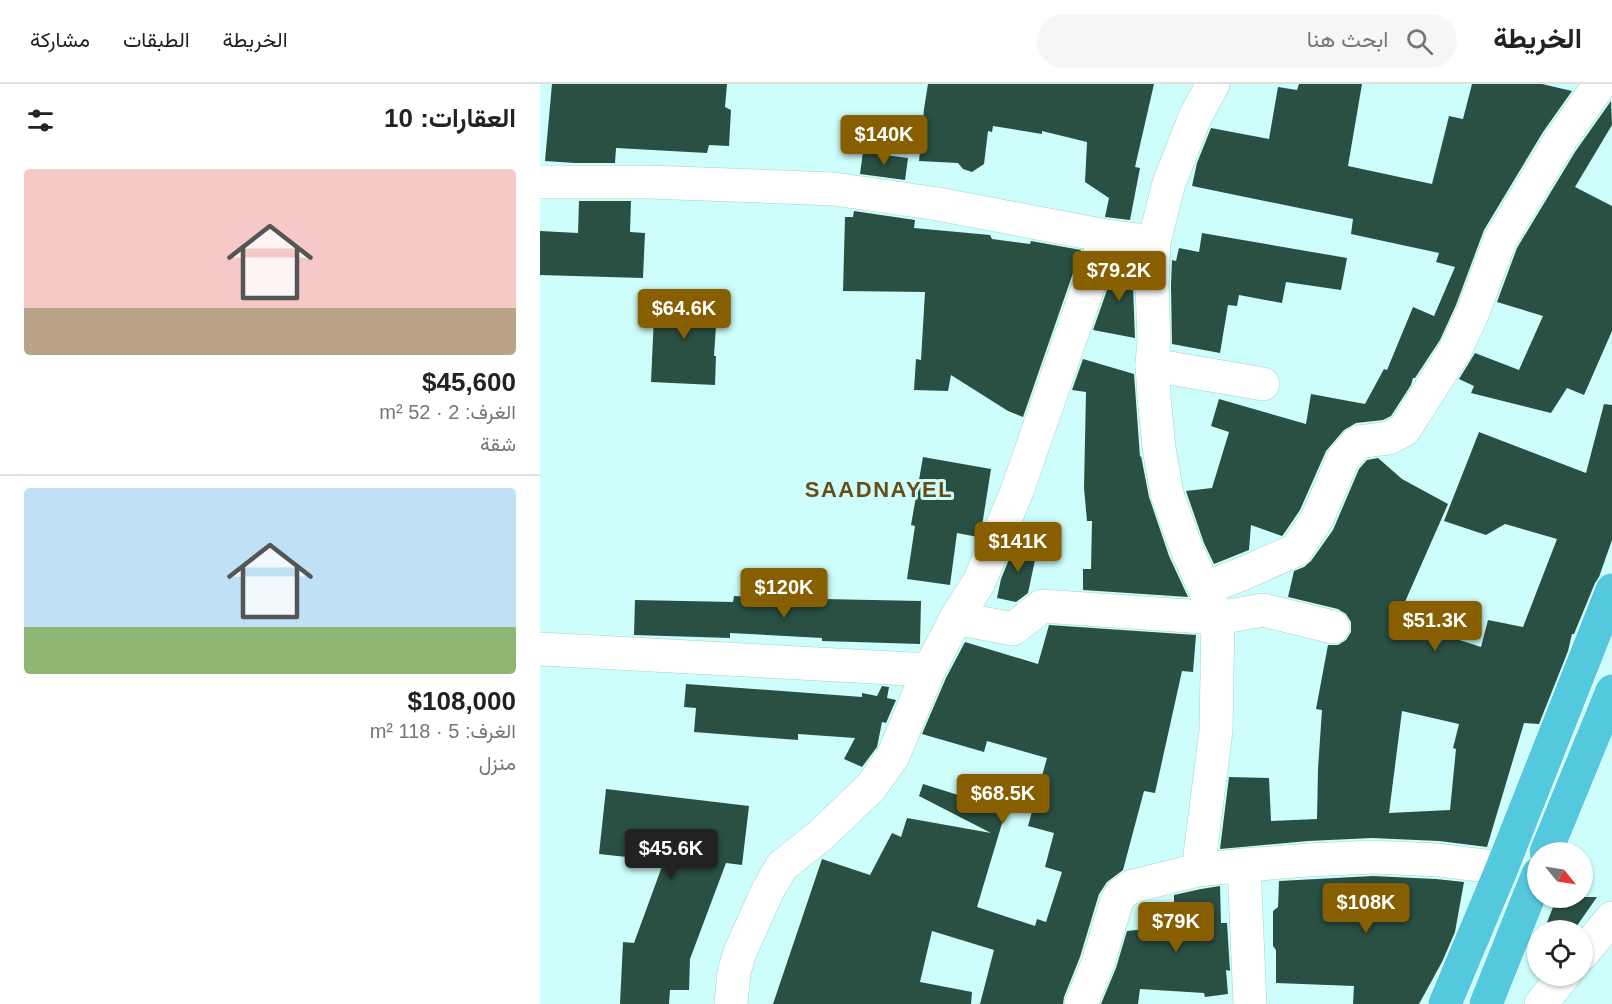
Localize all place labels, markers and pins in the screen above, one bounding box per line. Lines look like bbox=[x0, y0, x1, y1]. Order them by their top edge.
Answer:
pin: $140K bbox=[842, 115, 926, 166]
pin: $79.2K bbox=[1070, 251, 1168, 302]
pin: $64.6K bbox=[635, 289, 733, 340]
pin: $141K bbox=[976, 522, 1060, 573]
pin: $120K bbox=[742, 568, 826, 619]
pin: $51.3K bbox=[1386, 601, 1484, 652]
pin: $68.5K bbox=[954, 774, 1052, 825]
pin: $45.6K bbox=[622, 829, 720, 880]
pin: $108K bbox=[1324, 883, 1408, 934]
pin: $79K bbox=[1140, 902, 1212, 953]

